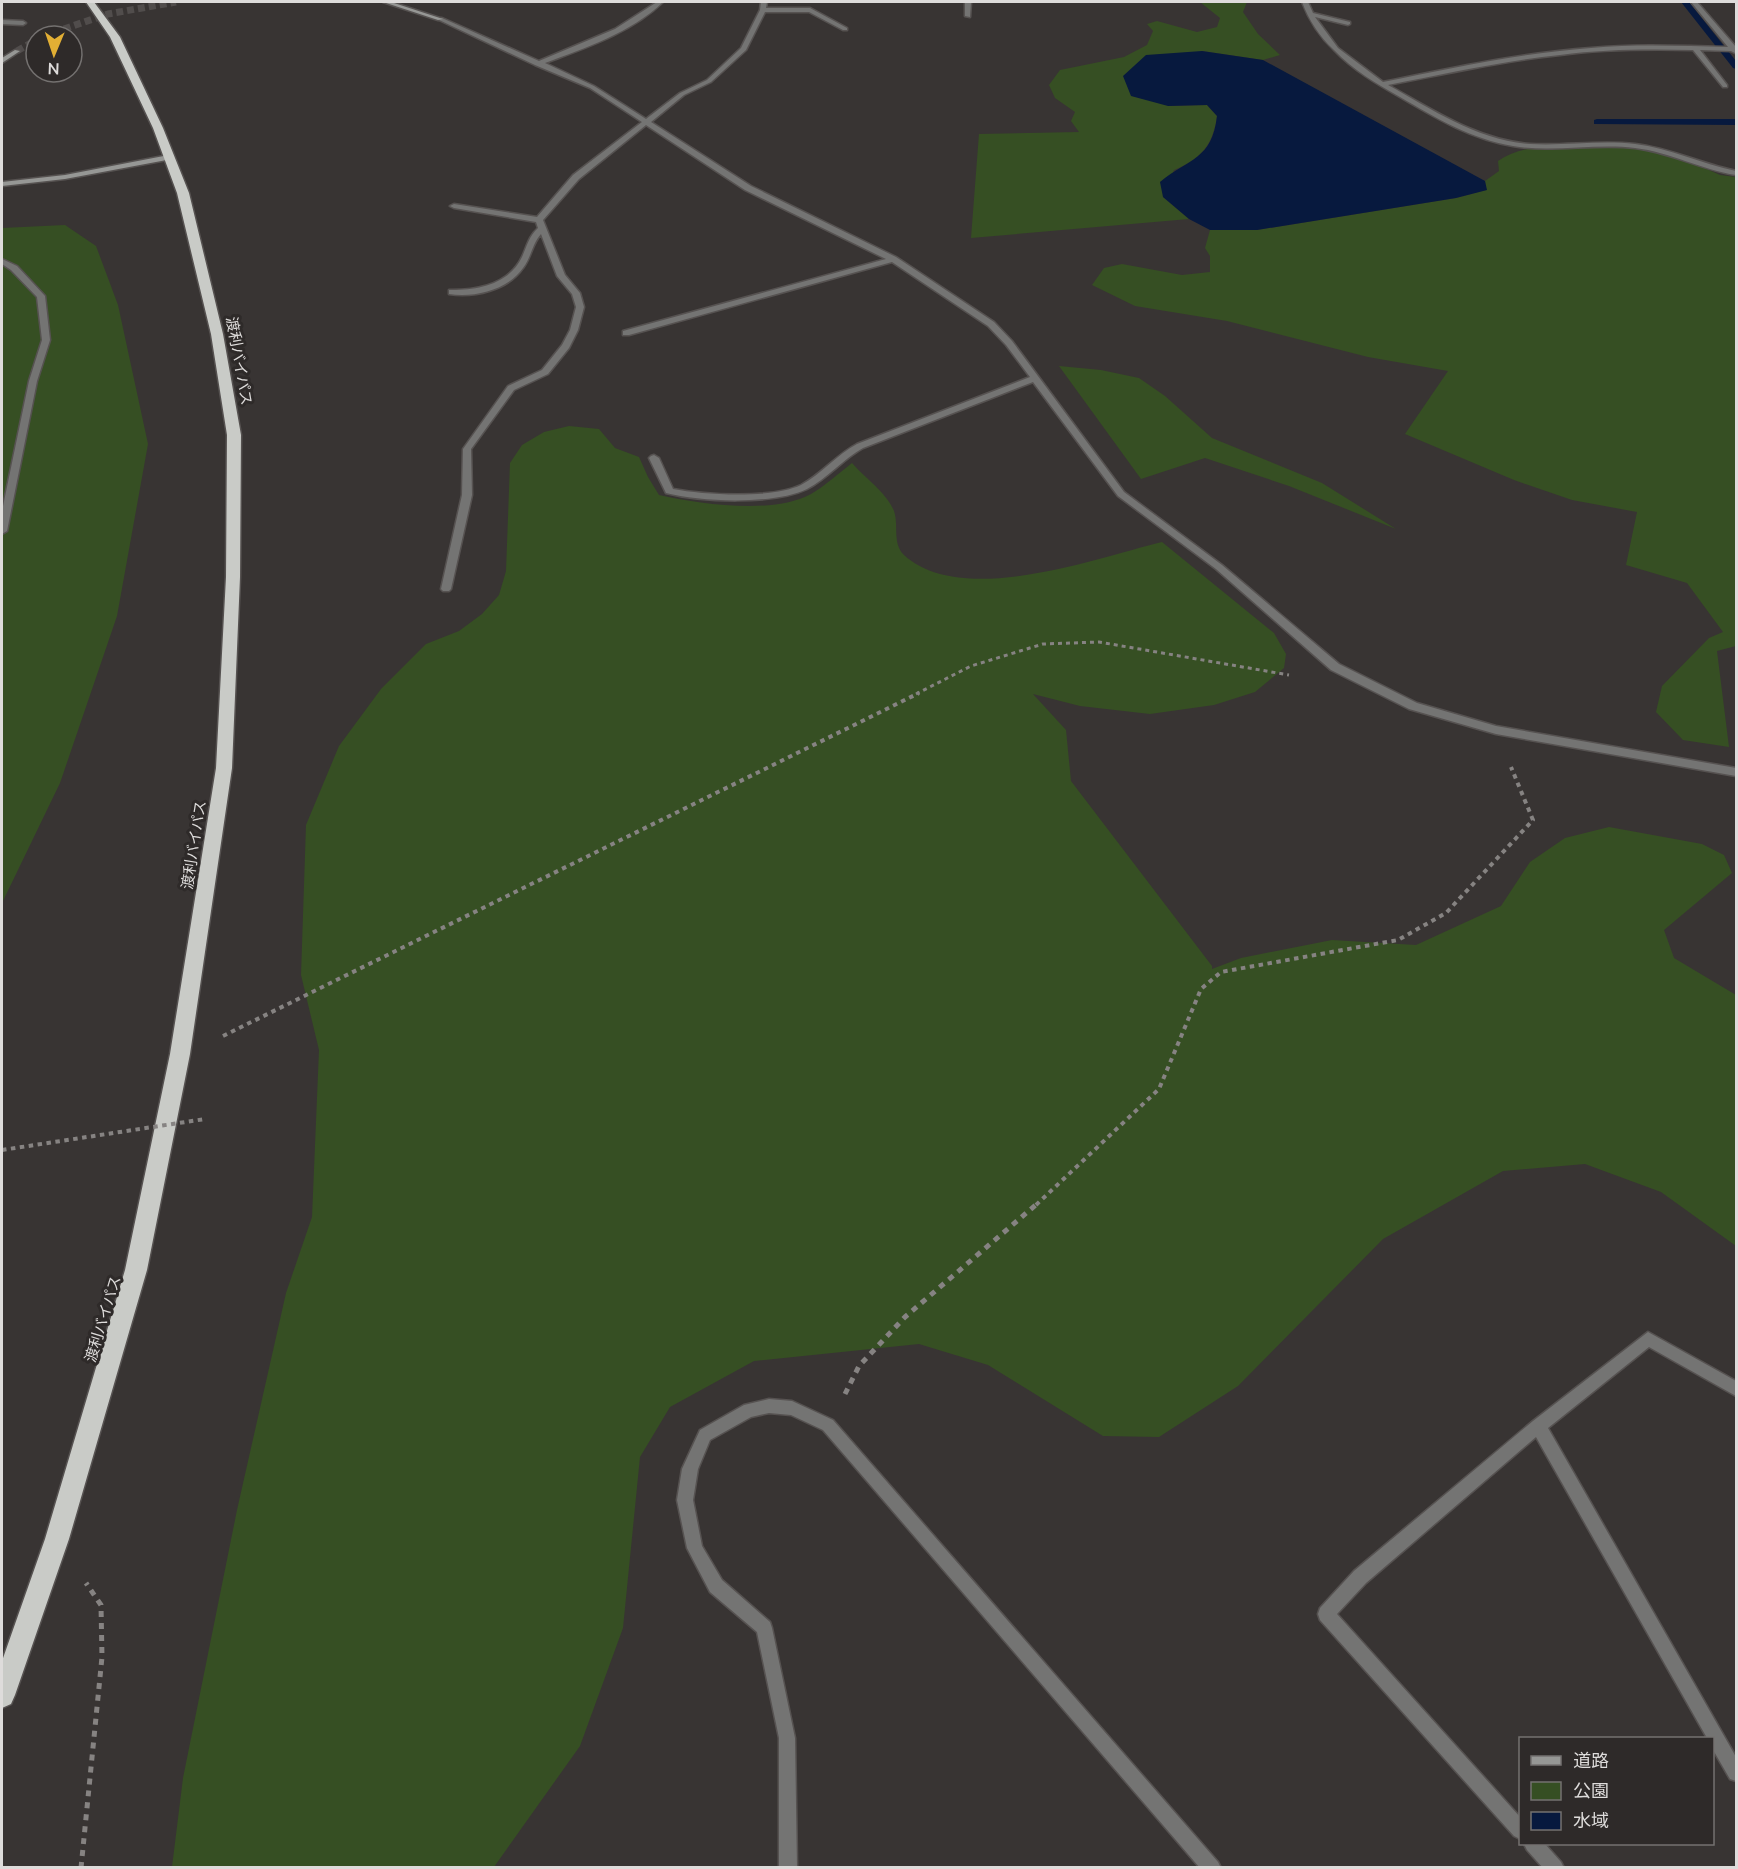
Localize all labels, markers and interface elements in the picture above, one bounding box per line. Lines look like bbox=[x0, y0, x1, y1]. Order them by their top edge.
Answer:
north arrow bbox=[24, 24, 84, 84]
text: N bbox=[47, 57, 60, 79]
street label: 渡利バイパス bbox=[221, 315, 257, 407]
street label: 渡利バイパス bbox=[177, 799, 211, 891]
street label: 渡利バイパス bbox=[80, 1273, 126, 1365]
legend bbox=[1519, 1737, 1714, 1845]
text: 道路 bbox=[1573, 1749, 1609, 1773]
text: 公園 bbox=[1573, 1779, 1609, 1803]
text: 水域 bbox=[1573, 1809, 1609, 1833]

